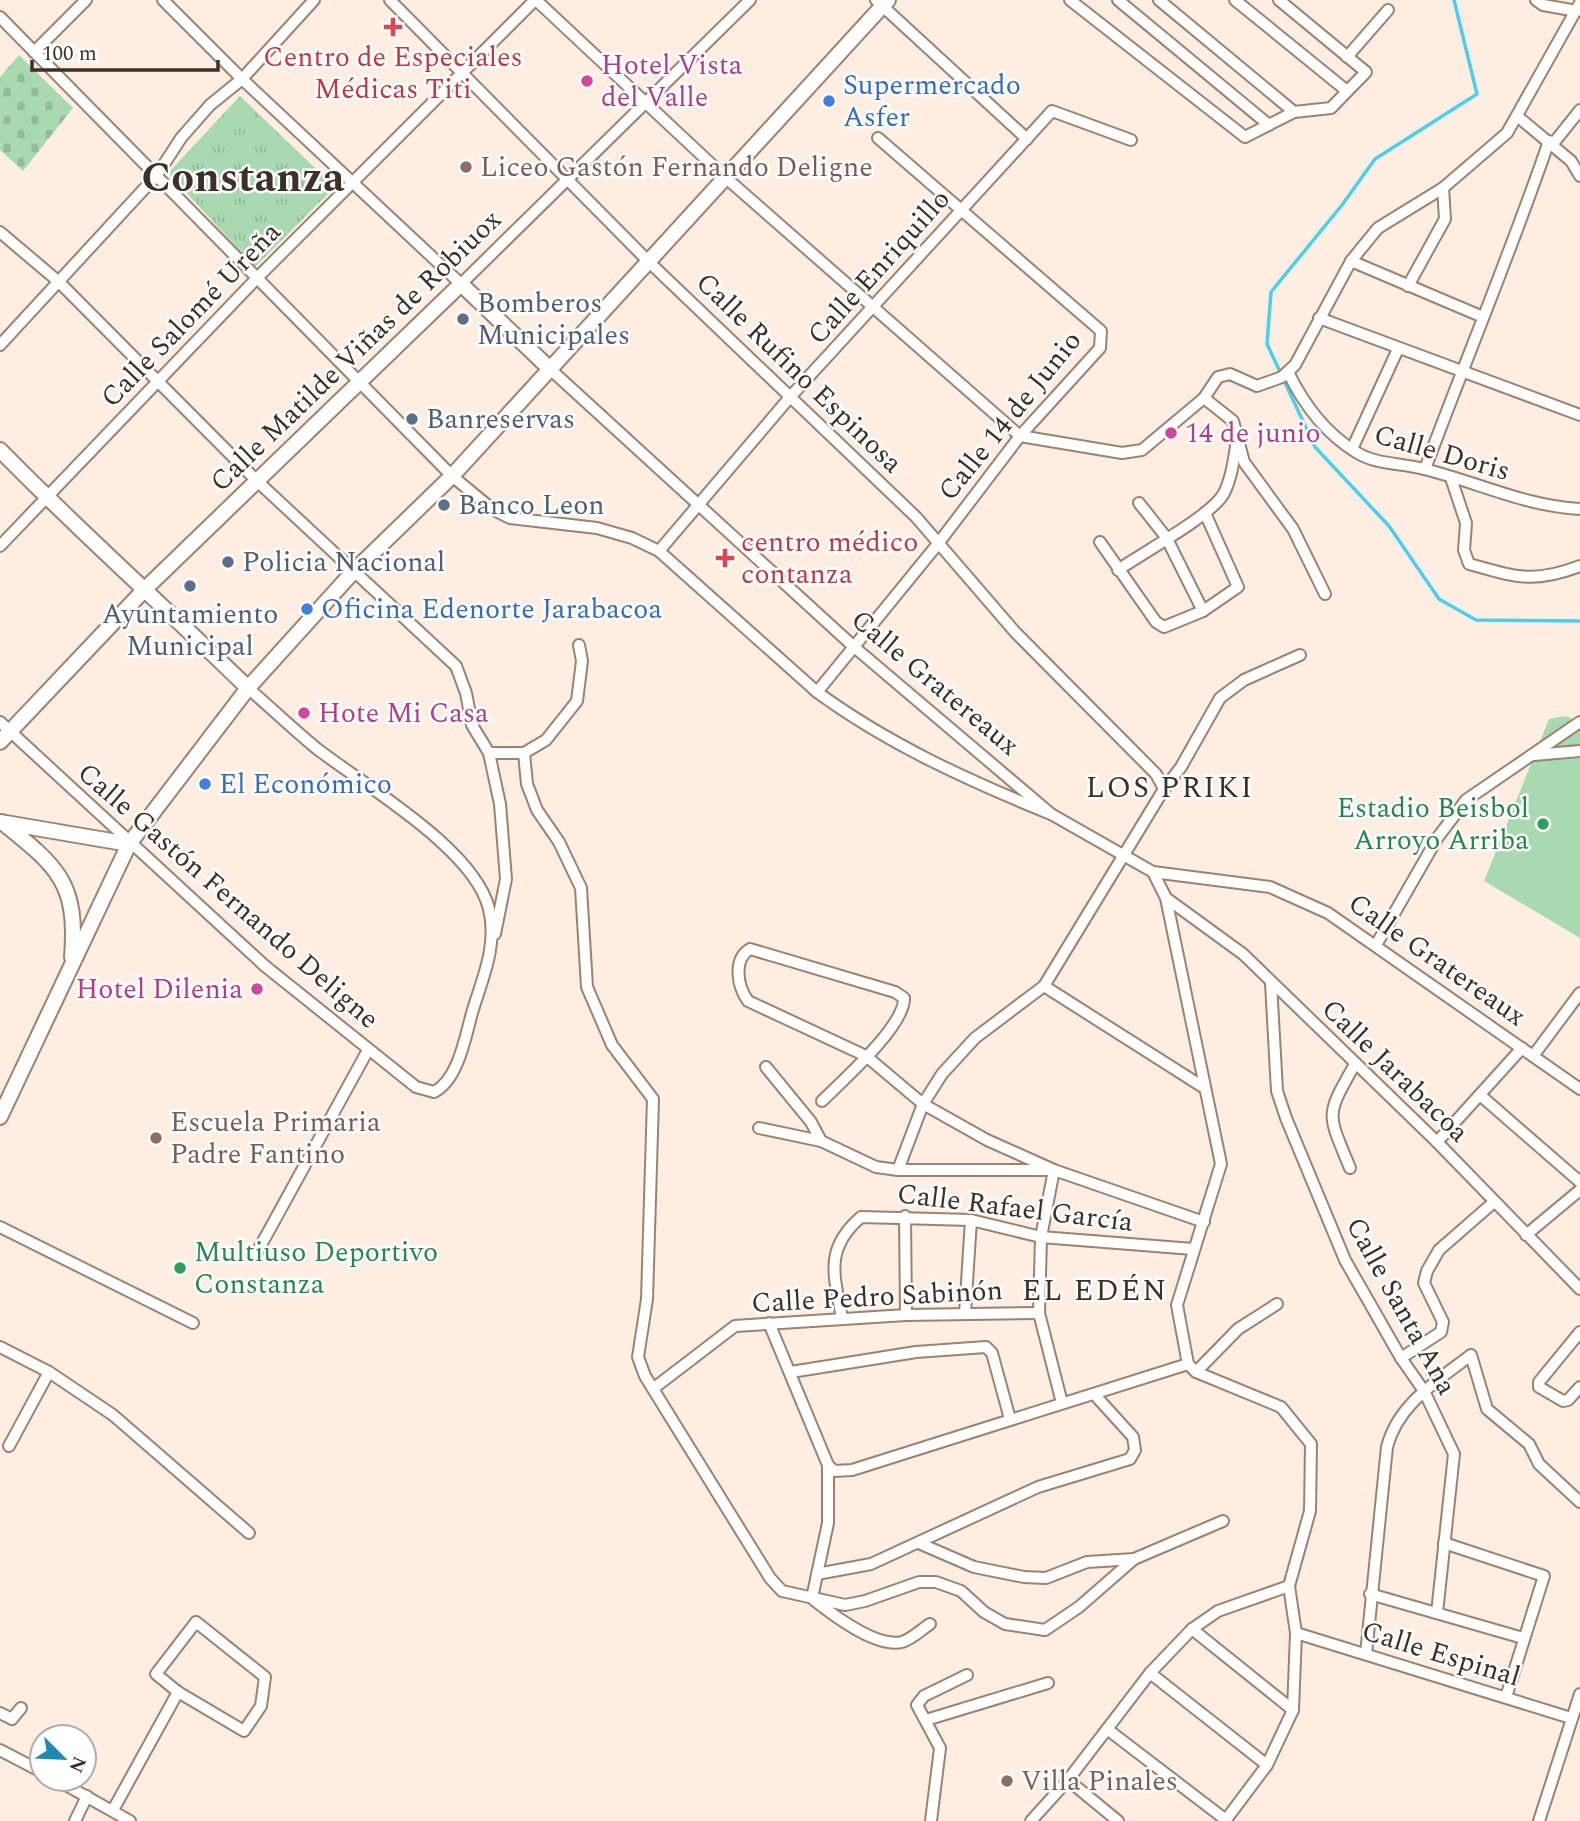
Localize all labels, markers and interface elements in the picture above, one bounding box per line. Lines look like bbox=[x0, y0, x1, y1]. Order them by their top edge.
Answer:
marker: Centro de Especiales Médicas Titi bbox=[383, 17, 403, 37]
scale bar bbox=[32, 28, 217, 72]
place label: Centro de Especiales Médicas Titi bbox=[263, 36, 523, 111]
text: 100 m bbox=[42, 38, 97, 70]
place label: Hotel Vista del Valle bbox=[601, 44, 743, 119]
place label: Supermercado Asfer bbox=[843, 64, 1021, 139]
marker: Hotel Vista del Valle bbox=[579, 73, 595, 89]
marker: Supermercado Asfer bbox=[821, 93, 837, 109]
place label: Liceo Gastón Fernando Deligne bbox=[480, 146, 873, 189]
district label: Constanza bbox=[141, 147, 345, 210]
marker: Liceo Gastón Fernando Deligne bbox=[458, 159, 474, 175]
street label: Calle Enriquillo bbox=[797, 179, 961, 355]
street label: Calle Matilde Viñas de Robiuox bbox=[200, 199, 512, 502]
street label: Calle Salomé Ureña bbox=[91, 212, 292, 418]
street label: Calle Rufino Espinosa bbox=[685, 262, 913, 484]
place label: Bomberos Municipales bbox=[477, 282, 630, 357]
marker: Bomberos Municipales bbox=[455, 311, 471, 327]
street label: Calle 14 de Junio bbox=[928, 321, 1092, 511]
place label: Banreservas bbox=[426, 398, 575, 441]
marker: Banreservas bbox=[404, 411, 420, 427]
place label: 14 de junio bbox=[1185, 412, 1321, 455]
street label: Calle Doris bbox=[1369, 413, 1515, 493]
marker: 14 de junio bbox=[1163, 425, 1179, 441]
place label: Banco Leon bbox=[458, 484, 605, 527]
marker: Banco Leon bbox=[436, 497, 452, 513]
place label: centro médico contanza bbox=[741, 521, 918, 596]
place label: Policia Nacional bbox=[242, 541, 445, 584]
marker: centro médico contanza bbox=[715, 548, 735, 568]
marker: Policia Nacional bbox=[220, 554, 236, 570]
marker: Ayuntamiento Municipal bbox=[182, 578, 198, 594]
place label: Oficina Edenorte Jarabacoa bbox=[321, 588, 663, 631]
place label: Ayuntamiento Municipal bbox=[102, 593, 278, 668]
street label: Calle Gratereaux bbox=[841, 599, 1029, 767]
marker: Oficina Edenorte Jarabacoa bbox=[299, 601, 315, 617]
place label: Hote Mi Casa bbox=[318, 692, 489, 735]
marker: Hote Mi Casa bbox=[296, 705, 312, 721]
street label: Calle Gastón Fernando Deligne bbox=[67, 752, 389, 1040]
place label: El Económico bbox=[219, 763, 392, 806]
district label: LOS PRIKI bbox=[1086, 765, 1254, 811]
marker: El Económico bbox=[197, 776, 213, 792]
place label: Estadio Beisbol Arroyo Arriba bbox=[1337, 787, 1529, 862]
marker: Estadio Beisbol Arroyo Arriba bbox=[1535, 816, 1551, 832]
street label: Calle Gratereaux bbox=[1339, 882, 1535, 1038]
place label: Hotel Dilenia bbox=[76, 968, 243, 1011]
marker: Hotel Dilenia bbox=[249, 981, 265, 997]
street label: Calle Jarabacoa bbox=[1311, 989, 1479, 1153]
place label: Escuela Primaria Padre Fantino bbox=[170, 1101, 381, 1176]
marker: Escuela Primaria Padre Fantino bbox=[148, 1130, 164, 1146]
street label: Calle Rafael García bbox=[895, 1172, 1136, 1244]
street label: Calle Santa Ana bbox=[1334, 1209, 1468, 1403]
place label: Multiuso Deportivo Constanza bbox=[194, 1231, 438, 1306]
marker: Multiuso Deportivo Constanza bbox=[172, 1260, 188, 1276]
district label: EL EDÉN bbox=[1022, 1268, 1168, 1314]
street label: Calle Pedro Sabinón bbox=[750, 1269, 1004, 1325]
street label: Calle Espinal bbox=[1356, 1609, 1526, 1699]
north arrow bbox=[28, 1723, 98, 1793]
text: N bbox=[61, 1751, 94, 1777]
place label: Villa Pinales bbox=[1021, 1760, 1178, 1803]
marker: Villa Pinales bbox=[999, 1773, 1015, 1789]

